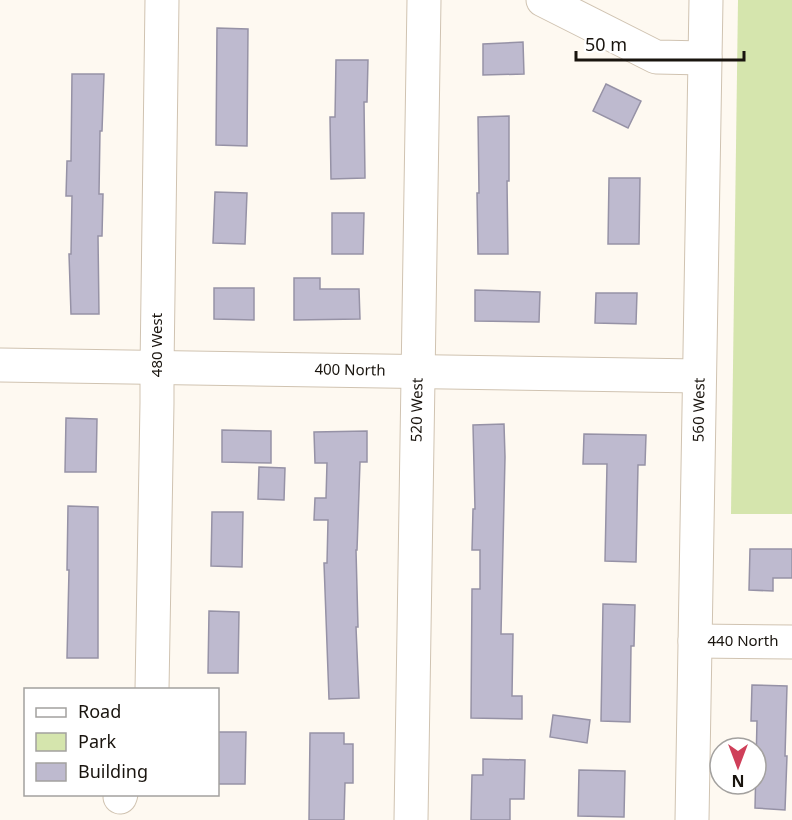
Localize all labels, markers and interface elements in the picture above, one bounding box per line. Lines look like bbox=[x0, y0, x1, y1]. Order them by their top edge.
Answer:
scale bar bbox=[576, 24, 744, 62]
text: 50 m bbox=[585, 32, 627, 56]
street label: 480 West bbox=[146, 312, 166, 377]
street label: 400 North bbox=[314, 358, 386, 380]
street label: 520 West bbox=[405, 377, 427, 442]
street label: 560 West bbox=[687, 377, 709, 442]
street label: 440 North bbox=[708, 630, 779, 650]
legend bbox=[24, 688, 219, 796]
text: Road bbox=[78, 699, 121, 723]
text: Park bbox=[78, 729, 116, 753]
north arrow bbox=[708, 736, 768, 796]
text: Building bbox=[78, 759, 148, 783]
text: N bbox=[731, 770, 745, 792]

